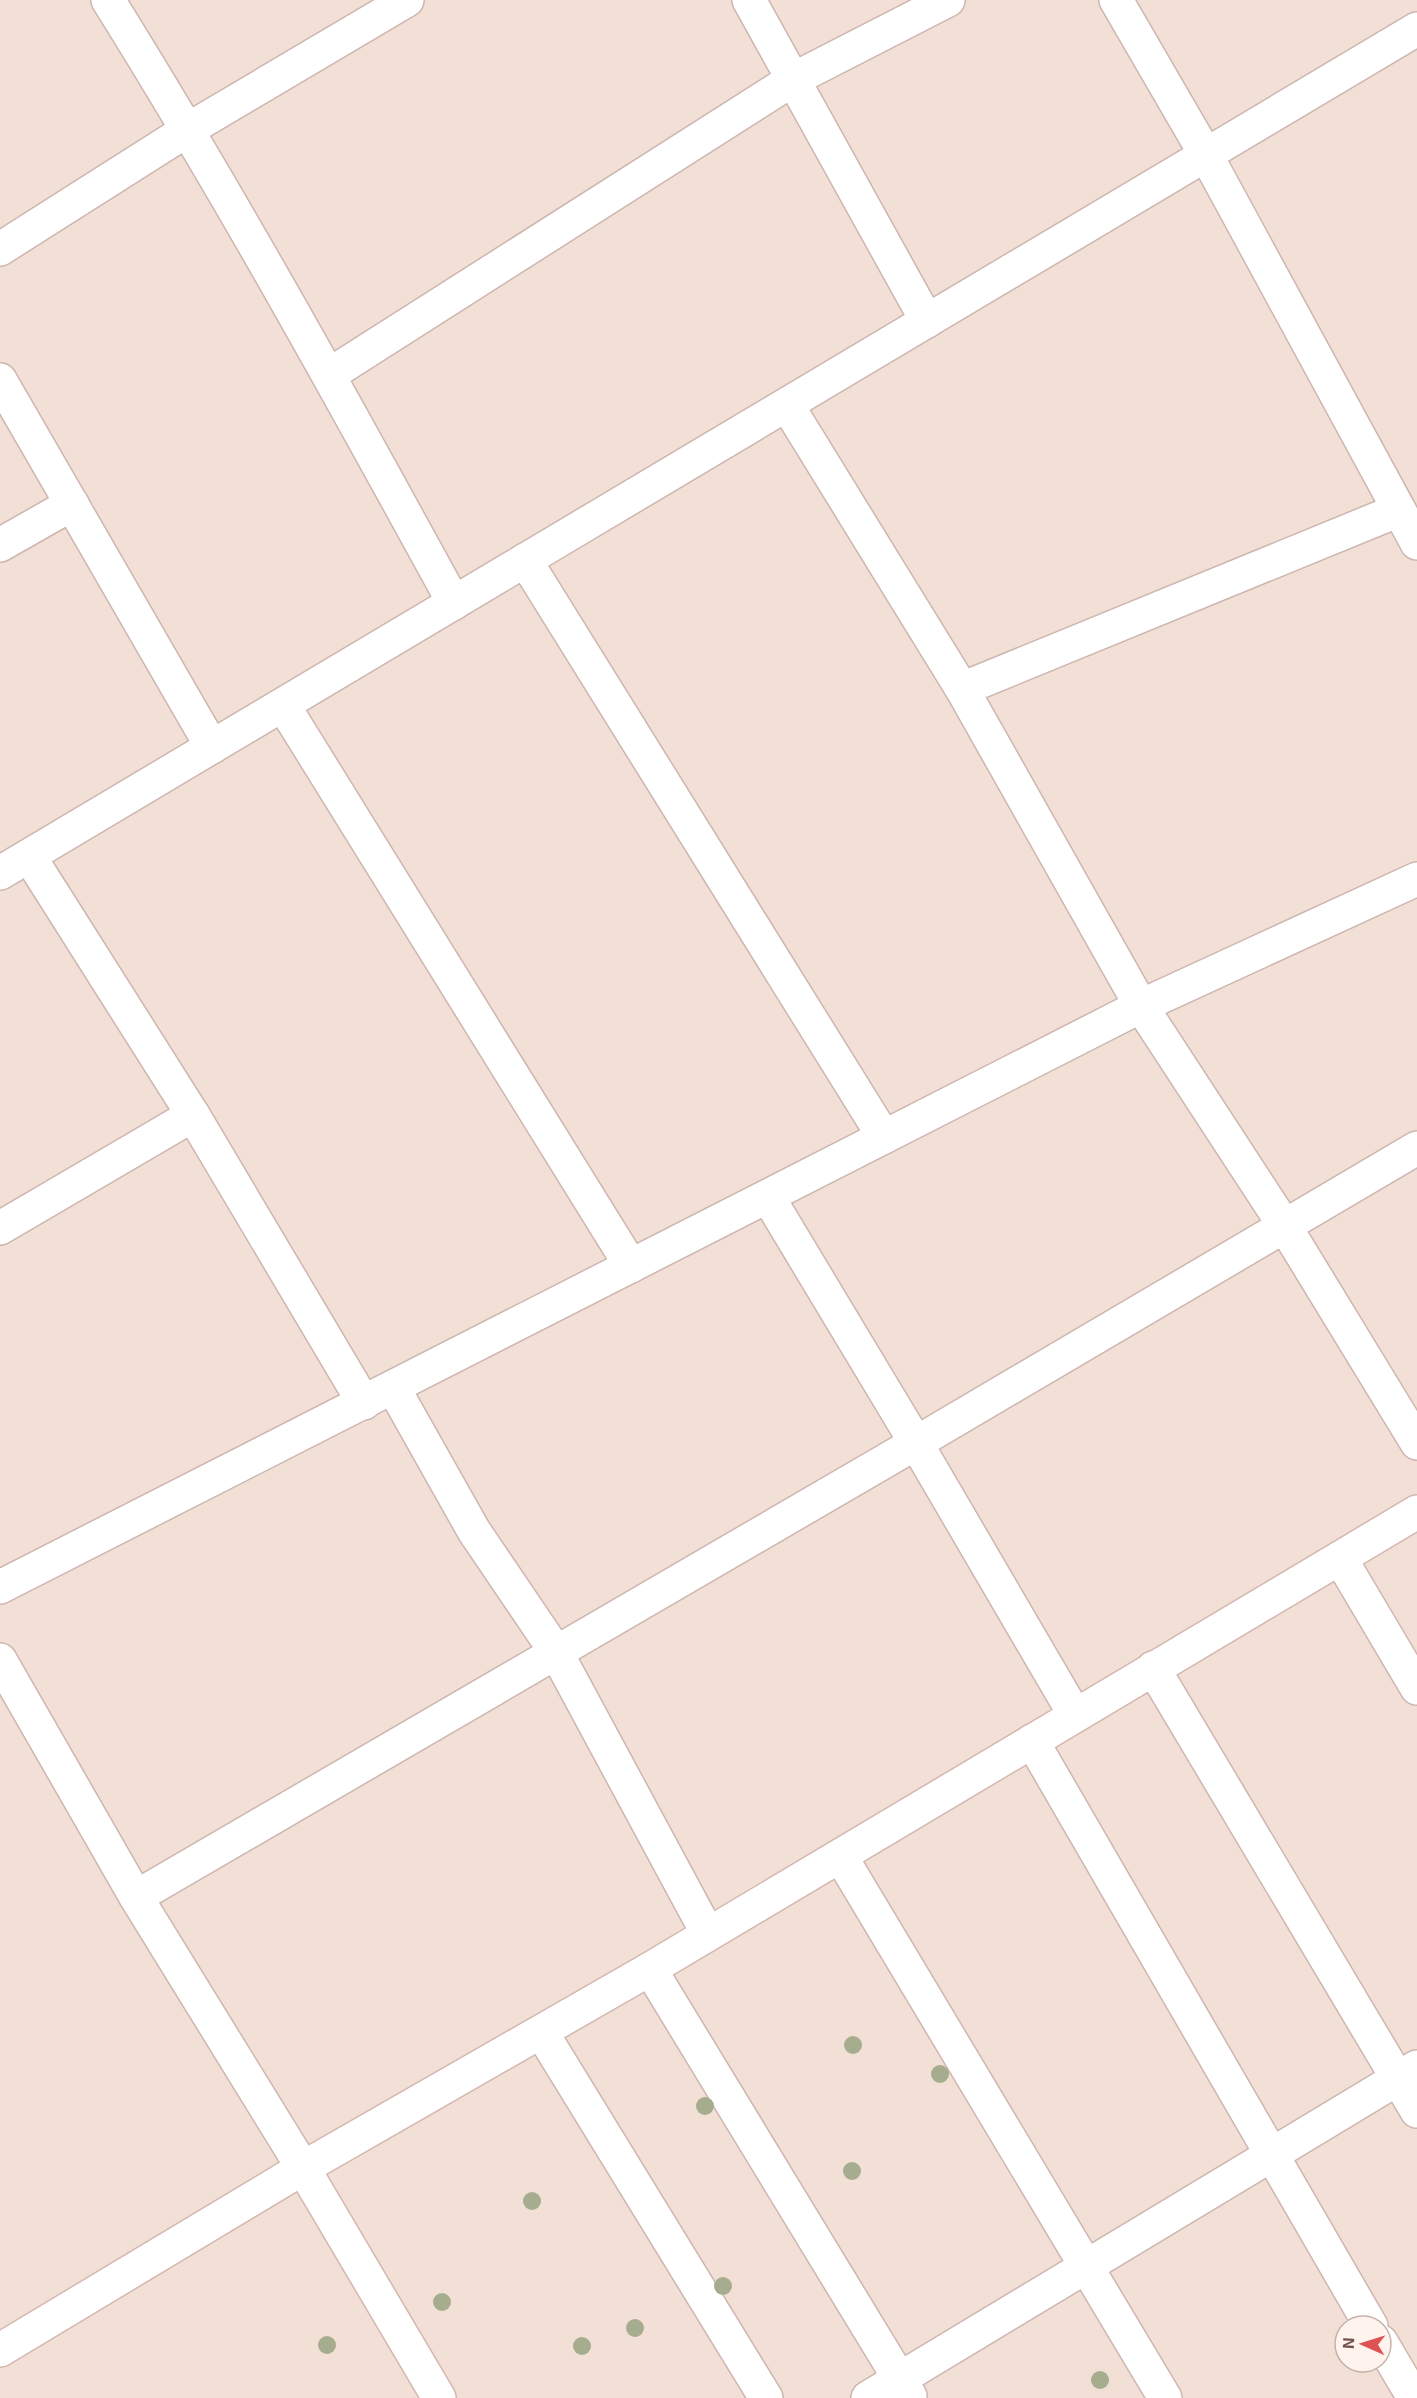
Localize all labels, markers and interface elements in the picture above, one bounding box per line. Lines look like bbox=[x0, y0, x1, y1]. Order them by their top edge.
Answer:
north arrow bbox=[1333, 2314, 1393, 2374]
text: N bbox=[1338, 2337, 1357, 2349]

